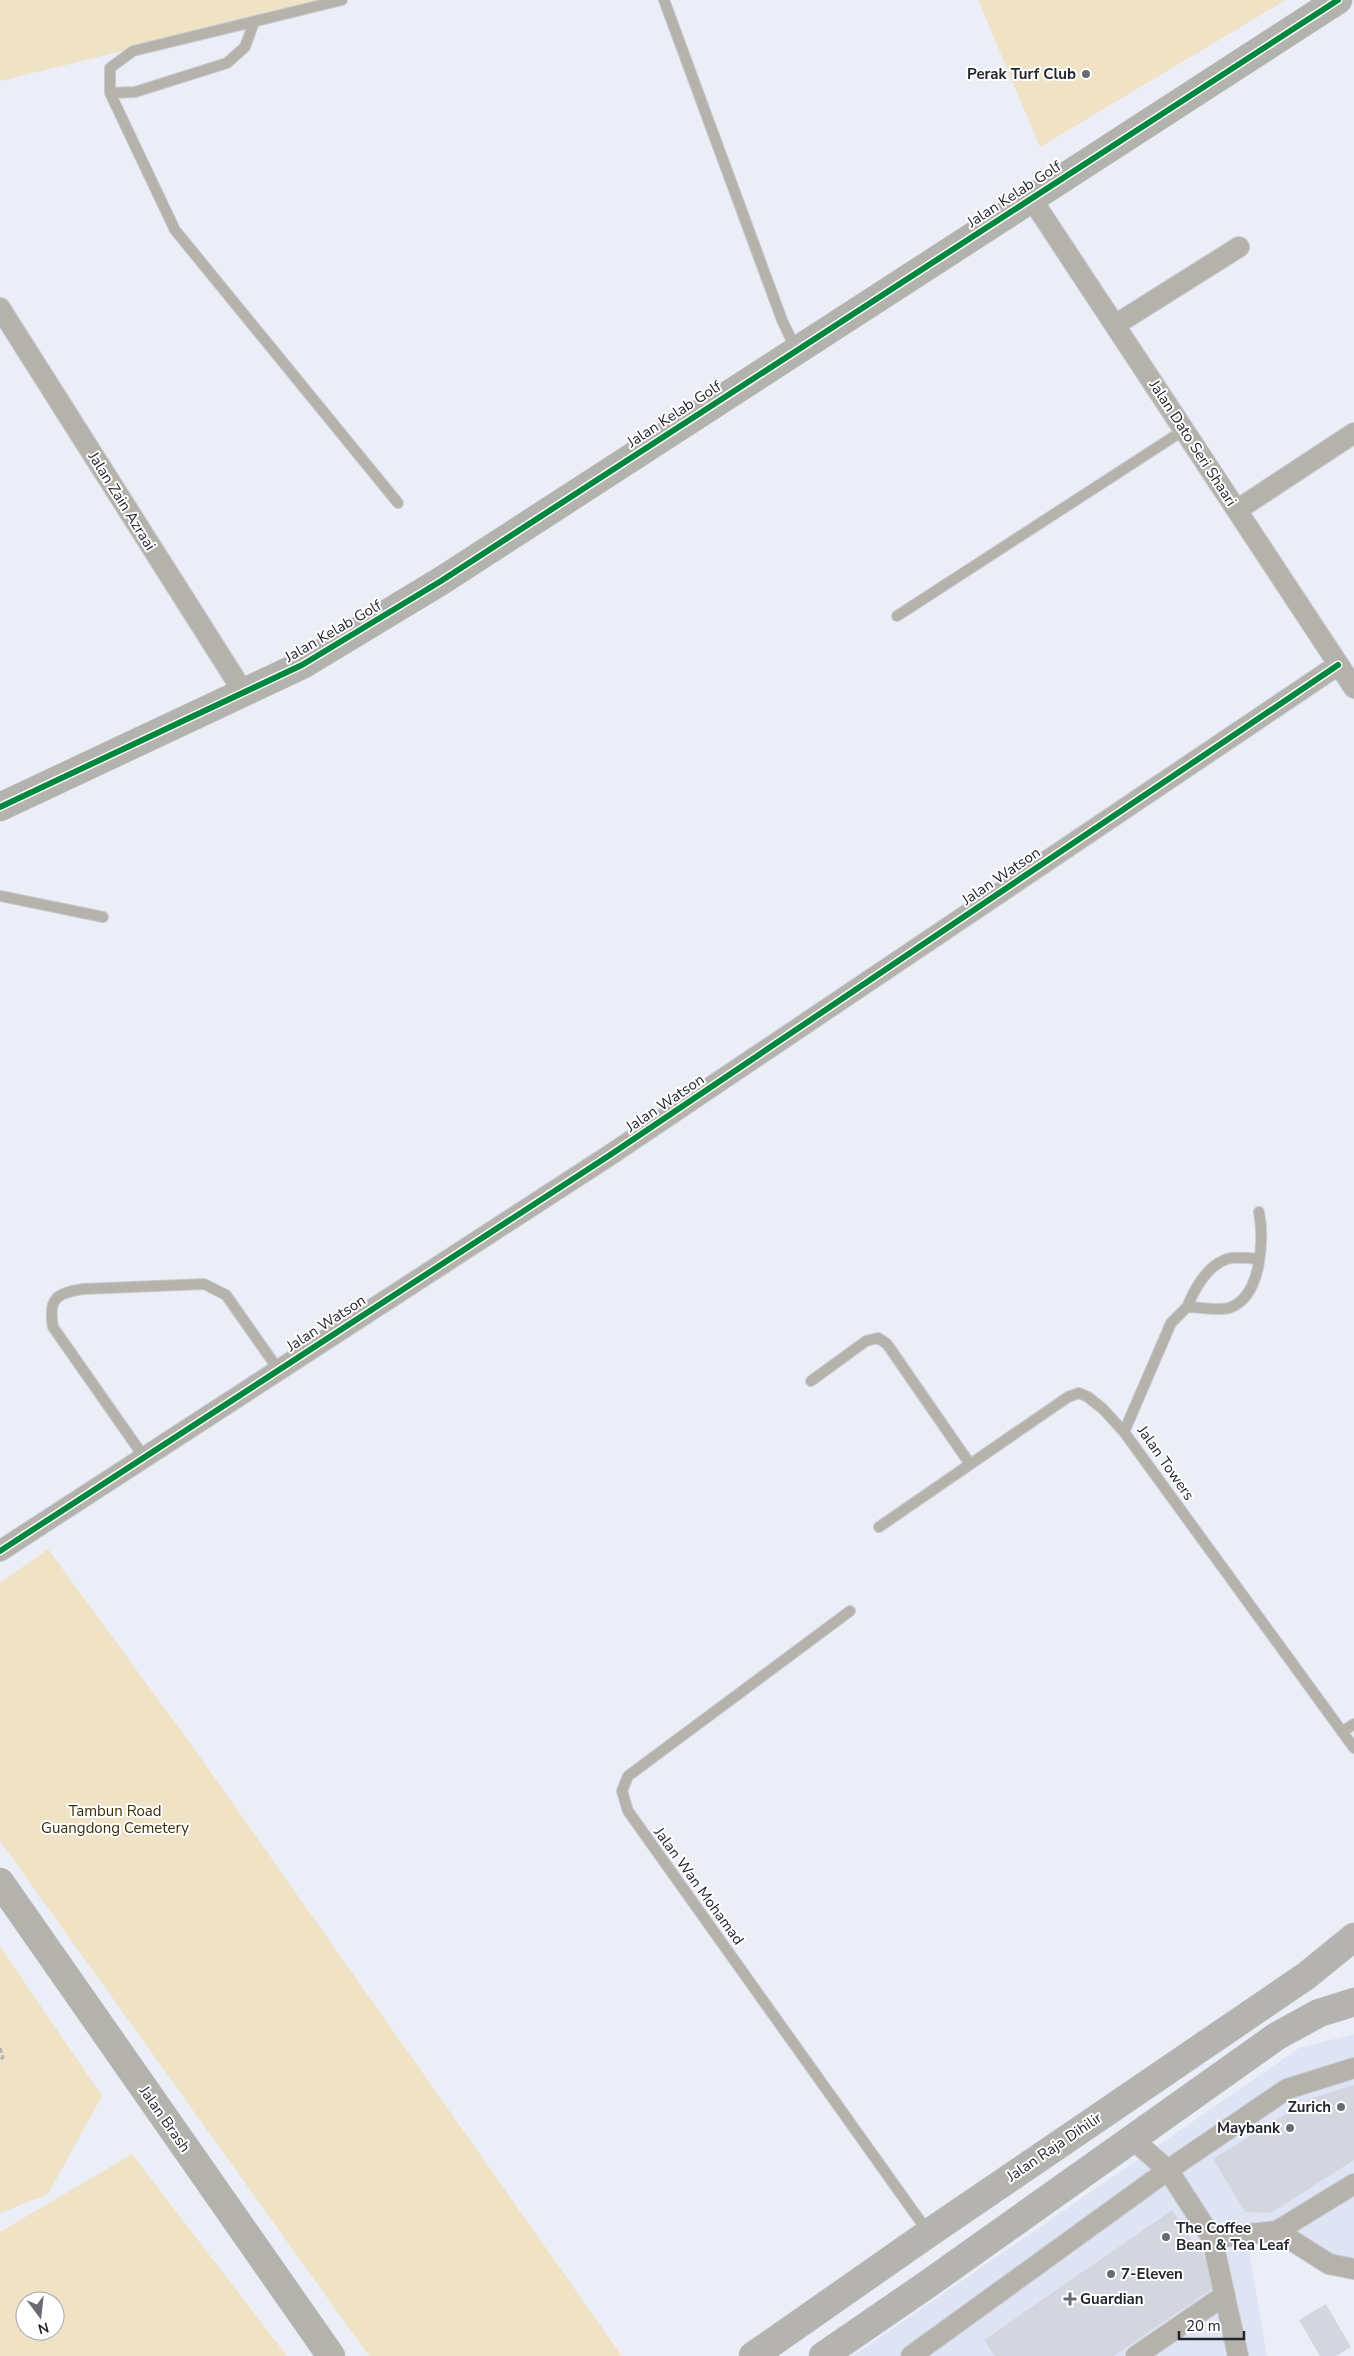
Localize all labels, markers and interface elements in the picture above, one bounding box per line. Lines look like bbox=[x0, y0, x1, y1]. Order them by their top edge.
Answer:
place label: Perak Turf Club bbox=[967, 64, 1076, 84]
marker: Perak Turf Club bbox=[1080, 68, 1092, 80]
street label: Jalan Kelab Golf bbox=[962, 156, 1066, 232]
street label: Jalan Dato Seri Shaari bbox=[1144, 375, 1241, 510]
street label: Jalan Kelab Golf bbox=[622, 376, 726, 452]
street label: Jalan Zain Azraai bbox=[83, 447, 160, 554]
street label: Jalan Kelab Golf bbox=[280, 595, 386, 667]
street label: Jalan Watson bbox=[957, 842, 1044, 910]
street label: Jalan Watson bbox=[621, 1069, 708, 1137]
street label: Jalan Watson bbox=[282, 1290, 369, 1357]
street label: Jalan Towers bbox=[1132, 1421, 1199, 1504]
park label: Tambun Road Guangdong Cemetery bbox=[41, 1801, 189, 1838]
street label: Jalan Wan Mohamad bbox=[649, 1822, 748, 1949]
street label: Jalan Brash bbox=[134, 2081, 195, 2156]
place label: Zurich bbox=[1288, 2097, 1331, 2117]
marker: Zurich bbox=[1335, 2101, 1347, 2113]
street label: Jalan Raja Dihilir bbox=[1002, 2107, 1106, 2187]
place label: Maybank bbox=[1217, 2118, 1281, 2138]
marker: Maybank bbox=[1284, 2122, 1296, 2134]
place label: The Coffee Bean & Tea Leaf bbox=[1176, 2218, 1290, 2255]
marker: The Coffee Bean & Tea Leaf bbox=[1160, 2231, 1172, 2243]
place label: 7-Eleven bbox=[1121, 2264, 1183, 2284]
marker: 7-Eleven bbox=[1105, 2268, 1117, 2280]
place label: Guardian bbox=[1080, 2289, 1144, 2309]
north arrow bbox=[15, 2291, 65, 2341]
marker: Guardian bbox=[1064, 2293, 1076, 2305]
scale bar bbox=[1179, 2308, 1244, 2340]
text: 20 m bbox=[1186, 2316, 1221, 2336]
text: N bbox=[36, 2318, 51, 2339]

